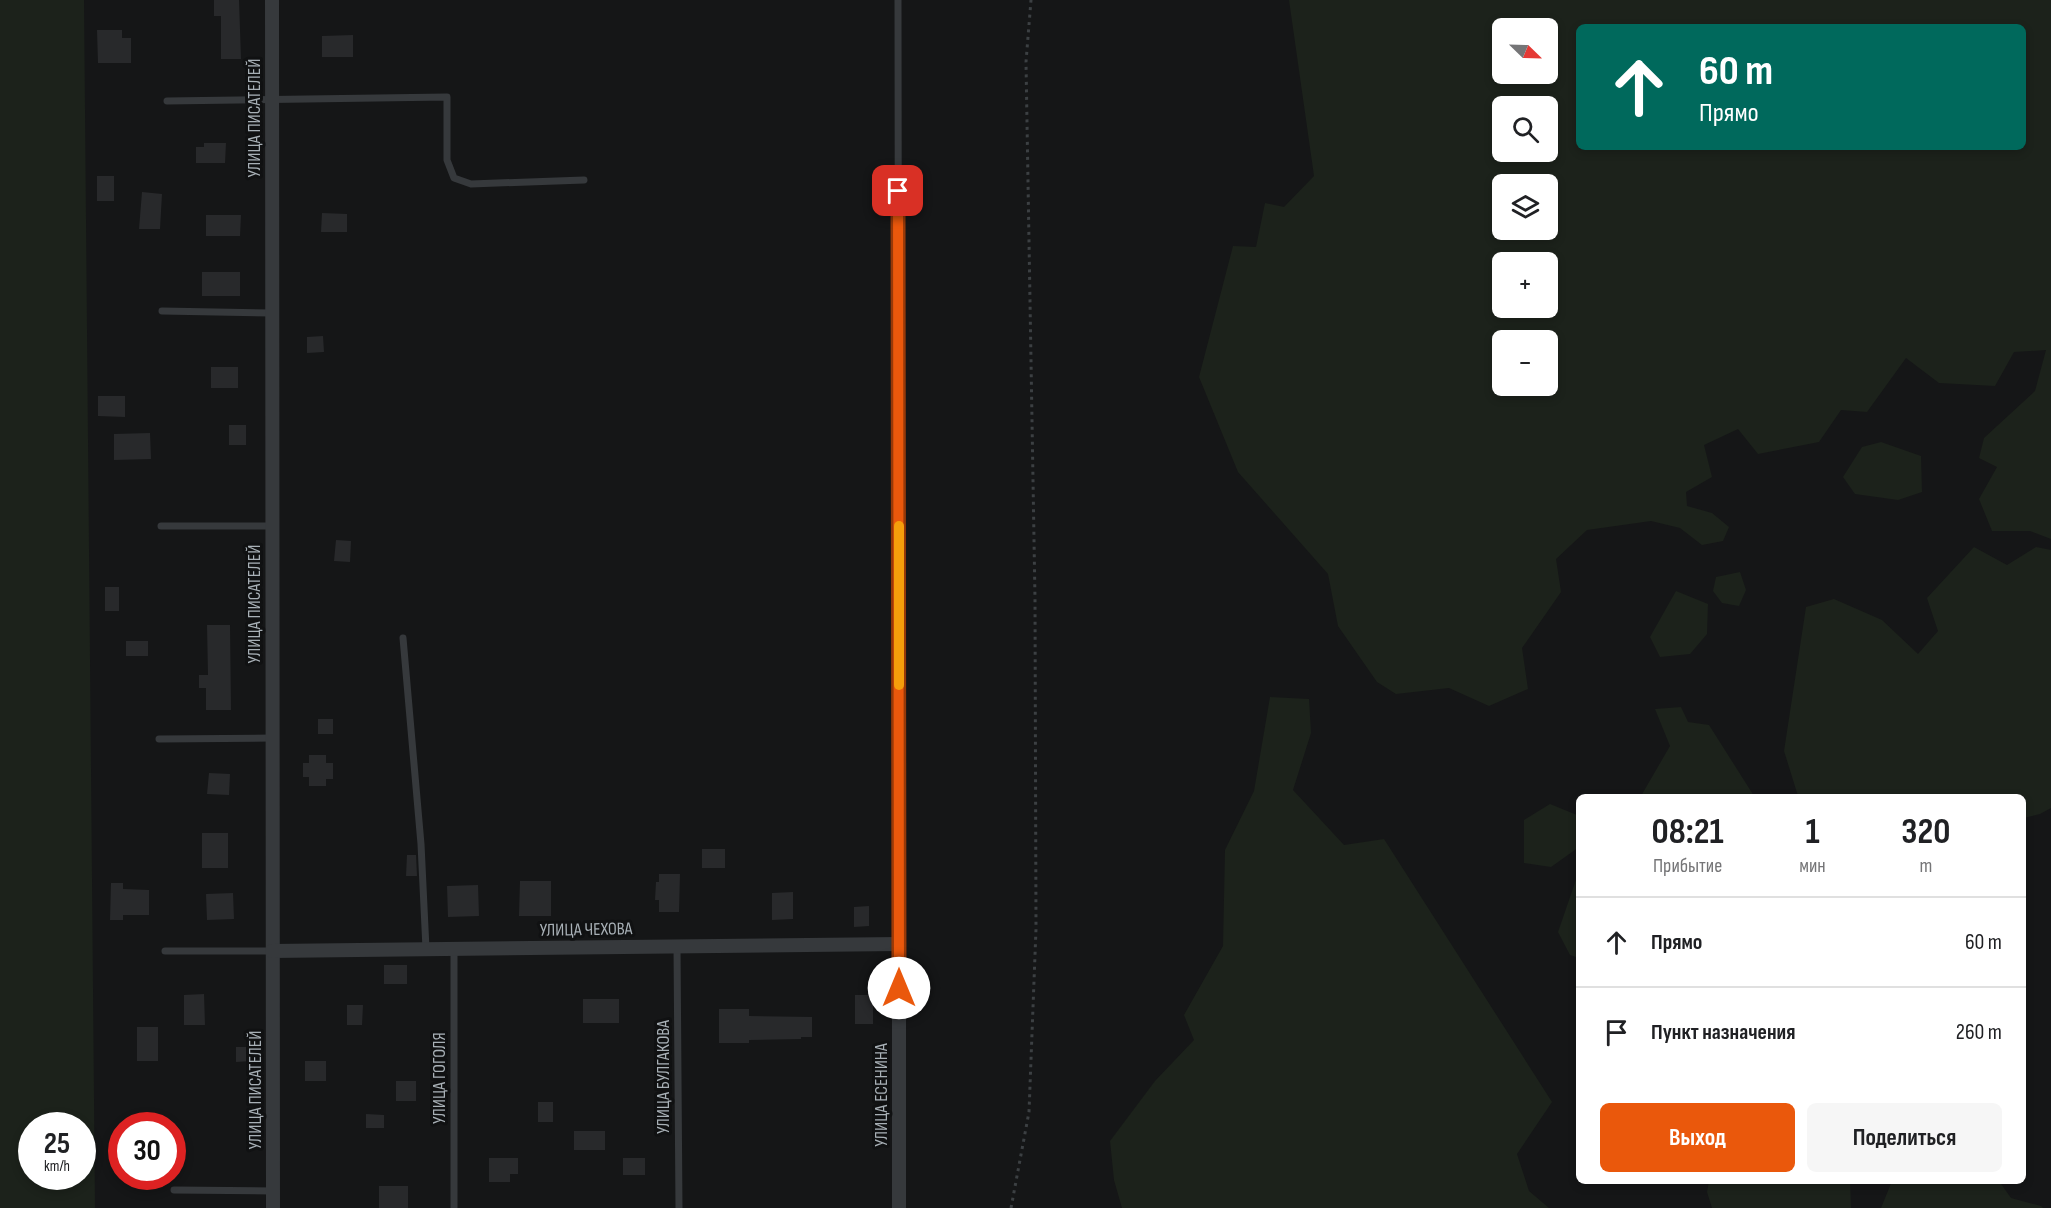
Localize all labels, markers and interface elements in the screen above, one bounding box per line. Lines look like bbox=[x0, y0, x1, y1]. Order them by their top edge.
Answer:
north arrow bbox=[1492, 18, 1558, 84]
map controls bbox=[1492, 18, 1558, 396]
text: 60 m bbox=[1699, 46, 1773, 97]
icon: ahead bbox=[1600, 48, 1678, 126]
street label: УЛИЦА ПИСАТЕЛЕЙ bbox=[244, 59, 265, 177]
button: search bbox=[1492, 96, 1558, 162]
text: Прямо bbox=[1699, 97, 1759, 129]
pin bbox=[872, 165, 923, 216]
icon: arrive bbox=[881, 174, 914, 207]
button: layers bbox=[1492, 174, 1558, 240]
button: + bbox=[1492, 252, 1558, 318]
button: − bbox=[1492, 330, 1558, 396]
street label: УЛИЦА ПИСАТЕЛЕЙ bbox=[244, 545, 265, 663]
text: 08:21 bbox=[1652, 811, 1724, 854]
text: 1 bbox=[1805, 811, 1820, 854]
text: 320 bbox=[1901, 811, 1950, 854]
text: Прибытие bbox=[1653, 854, 1722, 878]
text: мин bbox=[1799, 854, 1826, 878]
text: m bbox=[1919, 854, 1932, 878]
street label: УЛИЦА ЧЕХОВА bbox=[539, 918, 633, 941]
icon: ahead bbox=[1600, 926, 1633, 959]
text: Прямо bbox=[1651, 929, 1702, 956]
text: 60 m bbox=[1965, 929, 2002, 956]
position arrow bbox=[867, 956, 931, 1020]
icon: arrive bbox=[1600, 1016, 1633, 1049]
text: Пункт назначения bbox=[1651, 1019, 1795, 1046]
text: 260 m bbox=[1956, 1019, 2002, 1046]
street label: УЛИЦА БУЛГАКОВА bbox=[653, 1020, 674, 1134]
street label: УЛИЦА ПИСАТЕЛЕЙ bbox=[245, 1031, 266, 1149]
street label: УЛИЦА ГОГОЛЯ bbox=[429, 1032, 450, 1124]
street label: УЛИЦА ЕСЕНИНА bbox=[871, 1043, 892, 1147]
button: Выход bbox=[1600, 1103, 1795, 1172]
button: Поделиться bbox=[1807, 1103, 2002, 1172]
speed limit sign: 30 bbox=[108, 1112, 186, 1190]
text: 25 bbox=[44, 1126, 70, 1162]
text: km/h bbox=[44, 1157, 70, 1176]

